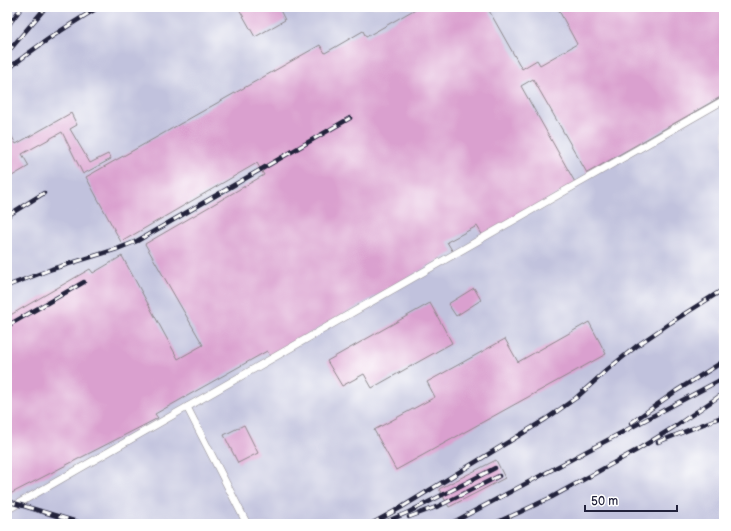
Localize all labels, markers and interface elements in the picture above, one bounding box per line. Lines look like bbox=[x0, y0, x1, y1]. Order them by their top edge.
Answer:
scale bar bbox=[585, 487, 677, 513]
text: 50 m bbox=[591, 494, 618, 509]

